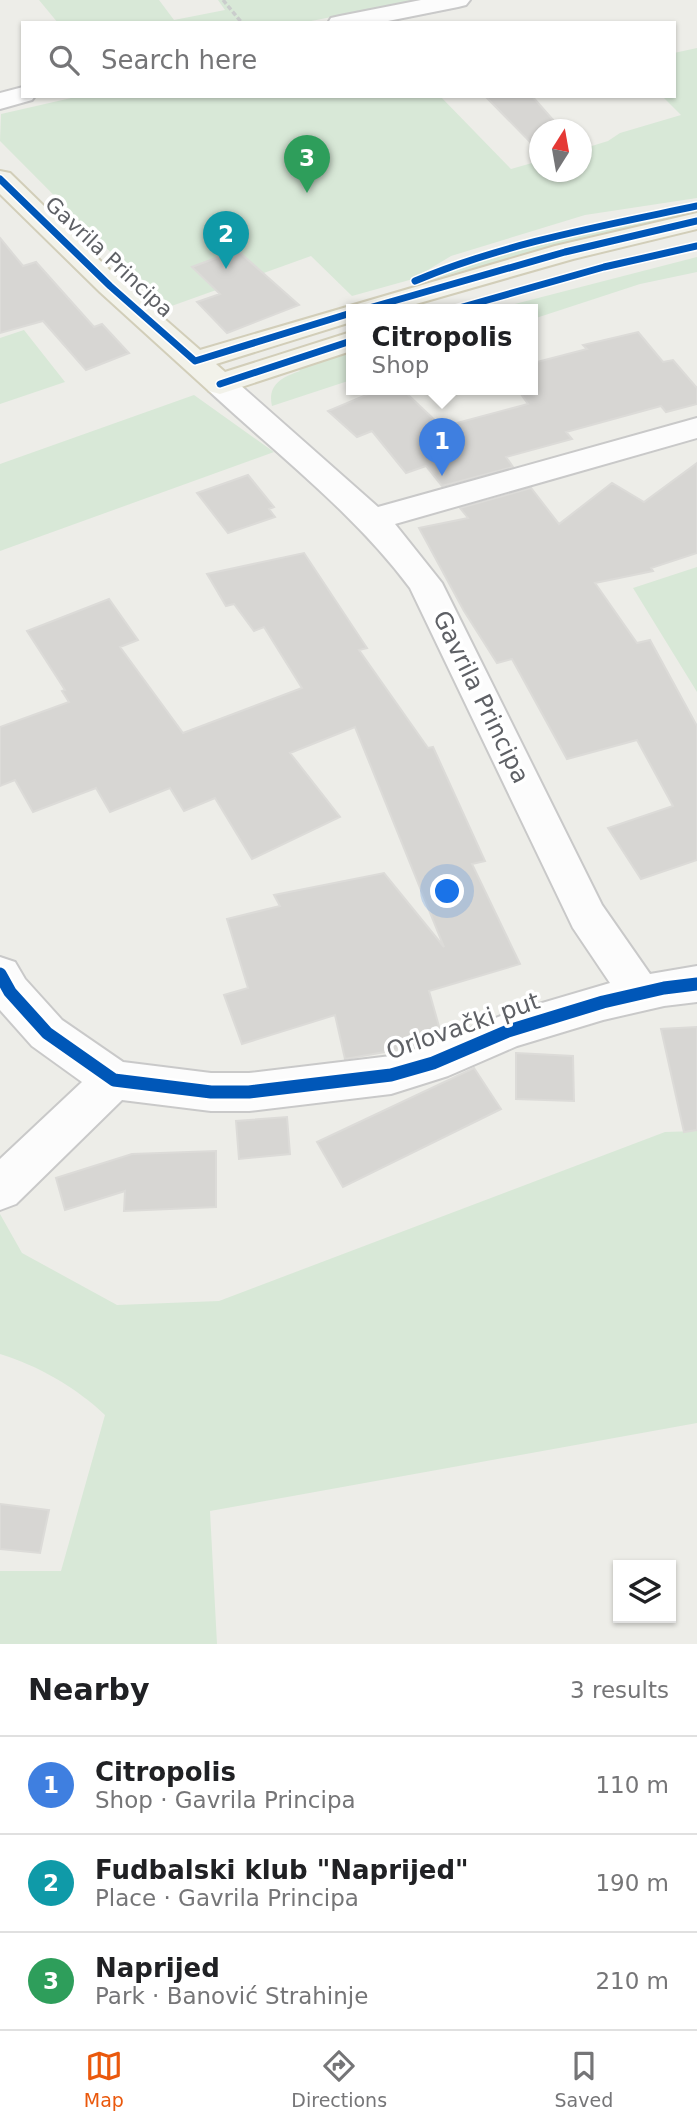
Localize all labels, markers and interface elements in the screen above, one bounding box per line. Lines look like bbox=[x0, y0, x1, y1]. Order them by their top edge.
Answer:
search box bbox=[21, 21, 676, 98]
icon: search bbox=[45, 41, 83, 79]
text: Search here bbox=[101, 45, 257, 75]
north arrow bbox=[529, 119, 592, 182]
pin: 3 bbox=[284, 135, 330, 193]
street label: Gavrila Principa bbox=[40, 192, 178, 322]
pin: 2 bbox=[203, 211, 249, 269]
popup bbox=[346, 304, 538, 395]
text: Citropolis bbox=[372, 322, 512, 352]
text: Shop bbox=[372, 352, 429, 378]
pin: 1 bbox=[419, 418, 465, 476]
street label: Gavrila Principa bbox=[427, 606, 535, 788]
your location bbox=[430, 874, 464, 908]
street label: Orlovački put bbox=[383, 987, 543, 1065]
map controls bbox=[613, 1560, 676, 1623]
button: layers bbox=[613, 1560, 676, 1623]
text: Nearby bbox=[28, 1672, 150, 1707]
text: 3 results bbox=[570, 1677, 669, 1703]
text: Citropolis bbox=[95, 1757, 236, 1787]
text: 1 bbox=[43, 1772, 59, 1798]
text: 110 m bbox=[595, 1772, 669, 1798]
text: Shop · Gavrila Principa bbox=[95, 1787, 356, 1813]
text: Fudbalski klub "Naprijed" bbox=[95, 1855, 469, 1885]
text: 2 bbox=[43, 1870, 59, 1896]
text: 190 m bbox=[595, 1870, 669, 1896]
text: Place · Gavrila Principa bbox=[95, 1885, 359, 1911]
text: Naprijed bbox=[95, 1953, 220, 1983]
text: 3 bbox=[43, 1968, 59, 1994]
text: 210 m bbox=[595, 1968, 669, 1994]
text: Park · Banović Strahinje bbox=[95, 1983, 368, 2009]
tab: Map bbox=[84, 2047, 124, 2111]
tab: Directions bbox=[291, 2047, 387, 2111]
tab: Saved bbox=[555, 2047, 613, 2111]

